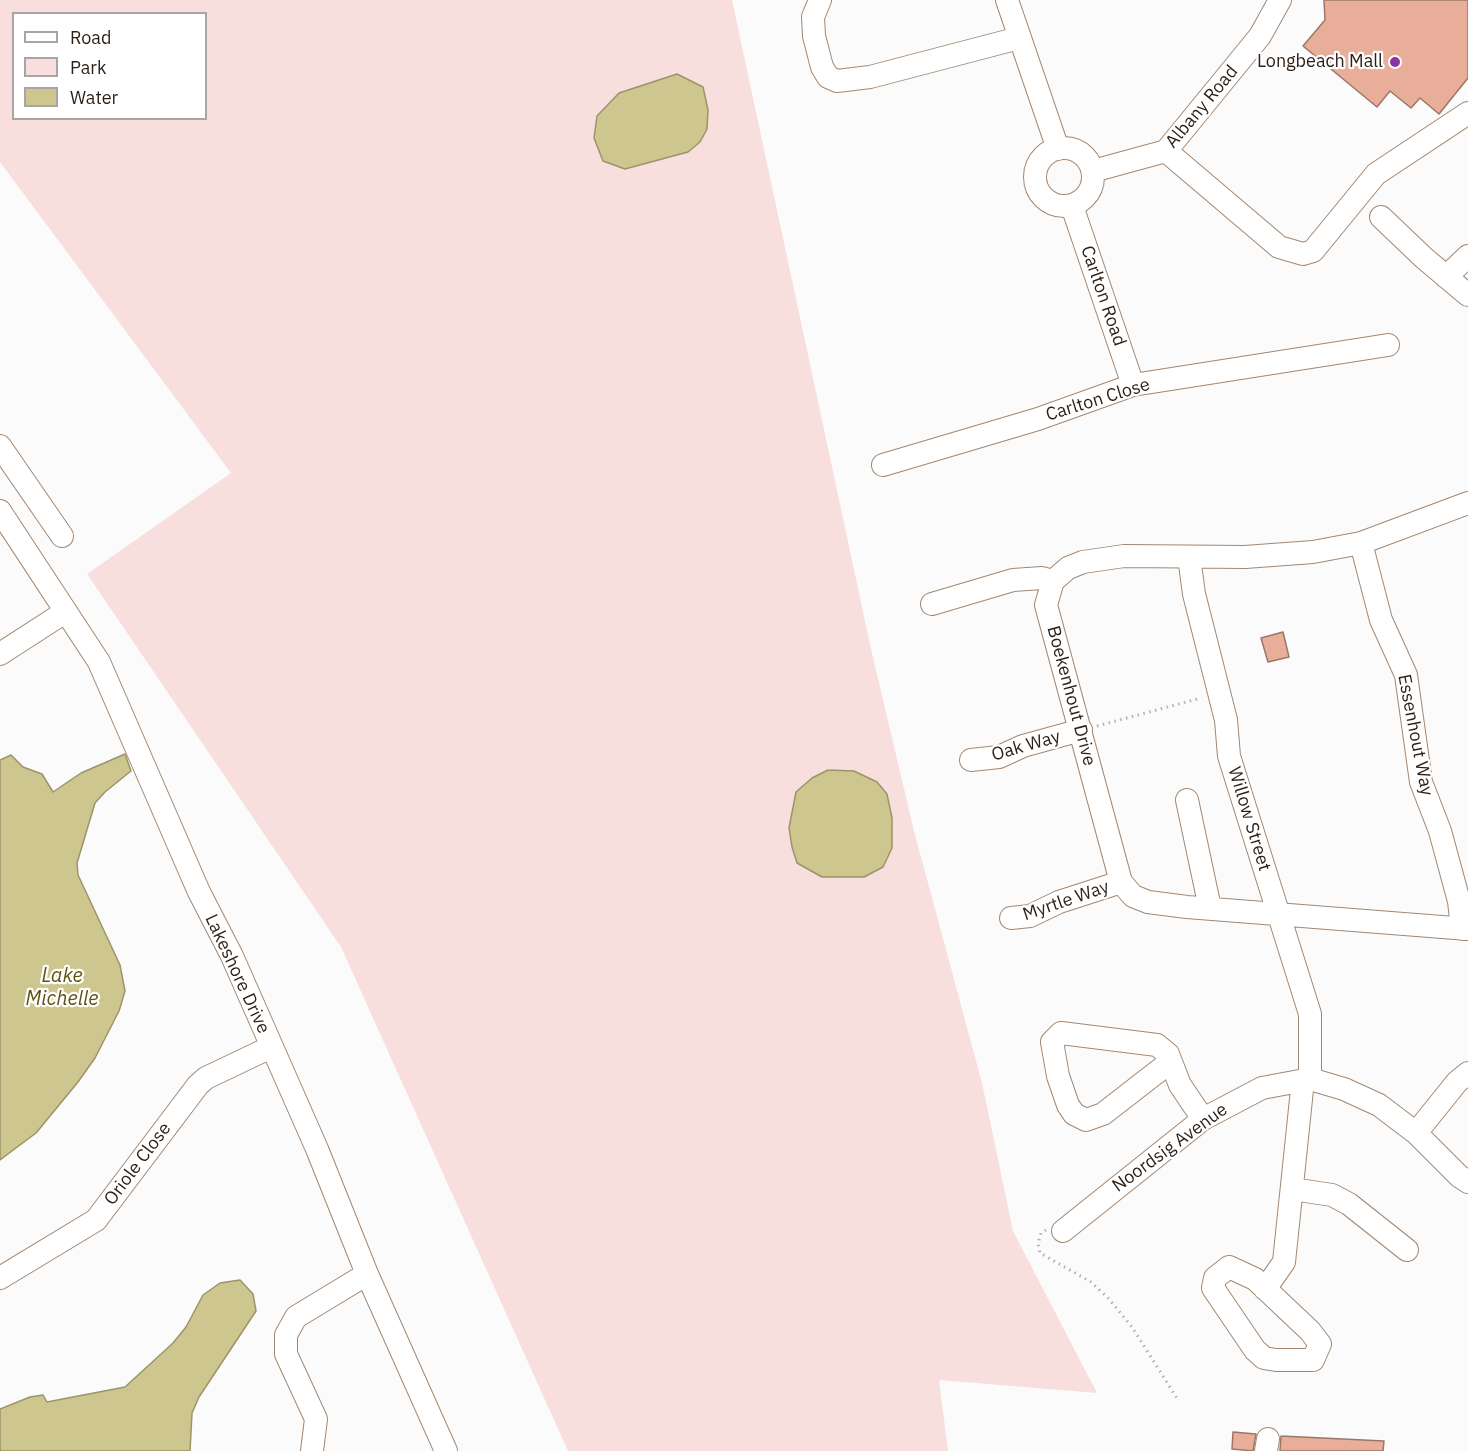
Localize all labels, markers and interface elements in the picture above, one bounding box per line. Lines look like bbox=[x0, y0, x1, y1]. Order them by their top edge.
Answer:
legend bbox=[12, 12, 207, 120]
text: Road bbox=[70, 26, 111, 49]
place label: Longbeach Mall bbox=[1257, 51, 1383, 73]
marker: Longbeach Mall bbox=[1388, 55, 1402, 69]
text: Park bbox=[70, 56, 106, 79]
street label: Albany Road bbox=[1161, 61, 1243, 153]
text: Water bbox=[70, 86, 118, 109]
street label: Carlton Road bbox=[1076, 243, 1130, 349]
street label: Carlton Close bbox=[1043, 374, 1153, 426]
street label: Boekenhout Drive bbox=[1042, 624, 1100, 768]
street label: Essenhout Way bbox=[1393, 672, 1437, 798]
street label: Oak Way bbox=[989, 726, 1063, 766]
street label: Willow Street bbox=[1223, 764, 1275, 874]
street label: Myrtle Way bbox=[1020, 876, 1112, 926]
street label: Lakeshore Drive bbox=[200, 911, 274, 1037]
water label: Lake Michelle bbox=[26, 964, 98, 1011]
street label: Noordsig Avenue bbox=[1108, 1099, 1232, 1197]
street label: Oriole Close bbox=[100, 1118, 176, 1210]

